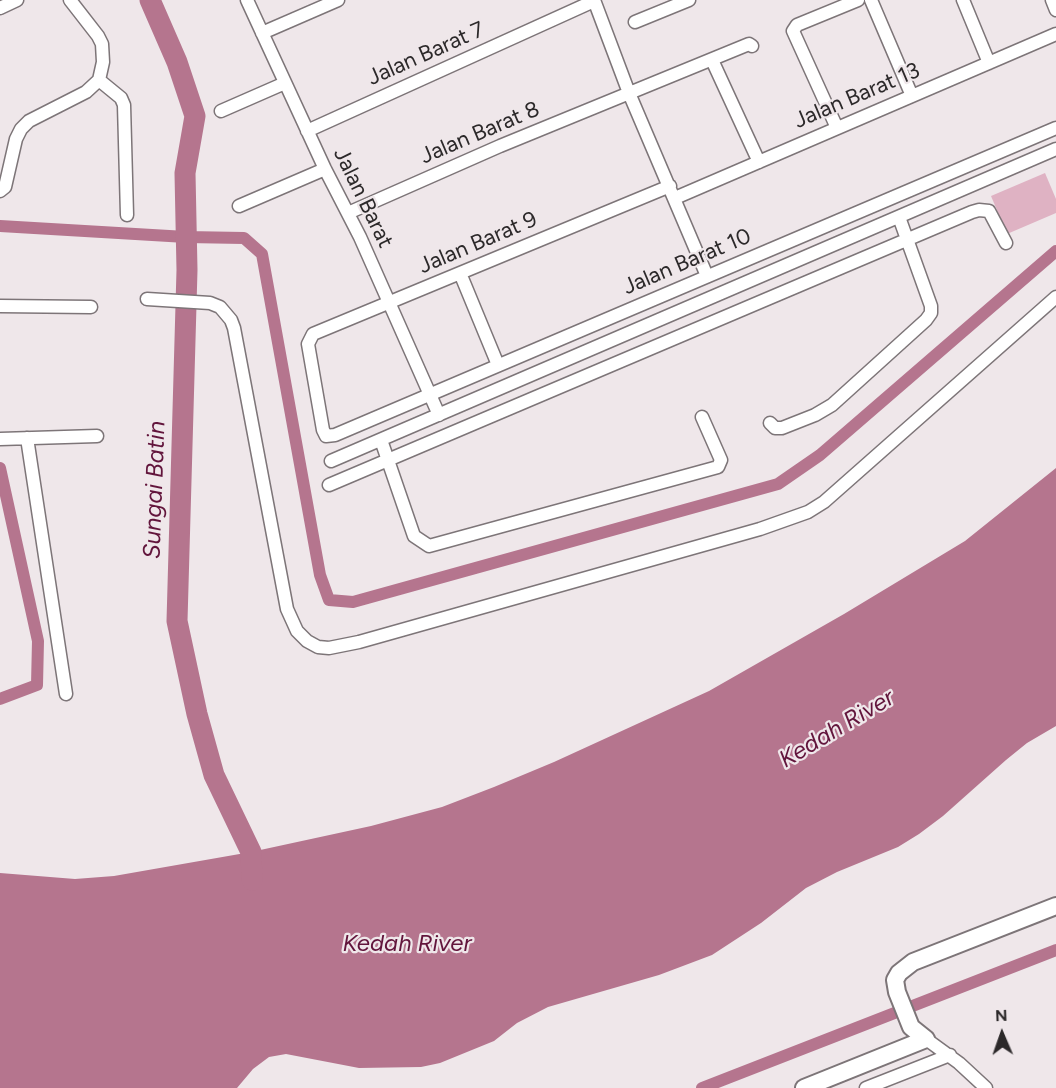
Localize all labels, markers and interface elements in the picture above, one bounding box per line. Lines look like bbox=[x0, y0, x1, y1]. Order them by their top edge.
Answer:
street label: Jalan Barat 7 bbox=[363, 16, 489, 92]
street label: Jalan Barat 13 bbox=[790, 58, 924, 134]
street label: Jalan Barat 8 bbox=[416, 96, 544, 170]
street label: Jalan Barat bbox=[327, 144, 399, 252]
street label: Jalan Barat 9 bbox=[415, 206, 541, 280]
street label: Jalan Barat 10 bbox=[619, 223, 755, 301]
water label: Sungai Batin bbox=[138, 420, 172, 560]
water label: Kedah River bbox=[774, 683, 900, 775]
water label: Kedah River bbox=[342, 930, 472, 958]
north arrow bbox=[972, 1004, 1032, 1064]
text: N bbox=[995, 1006, 1008, 1025]

